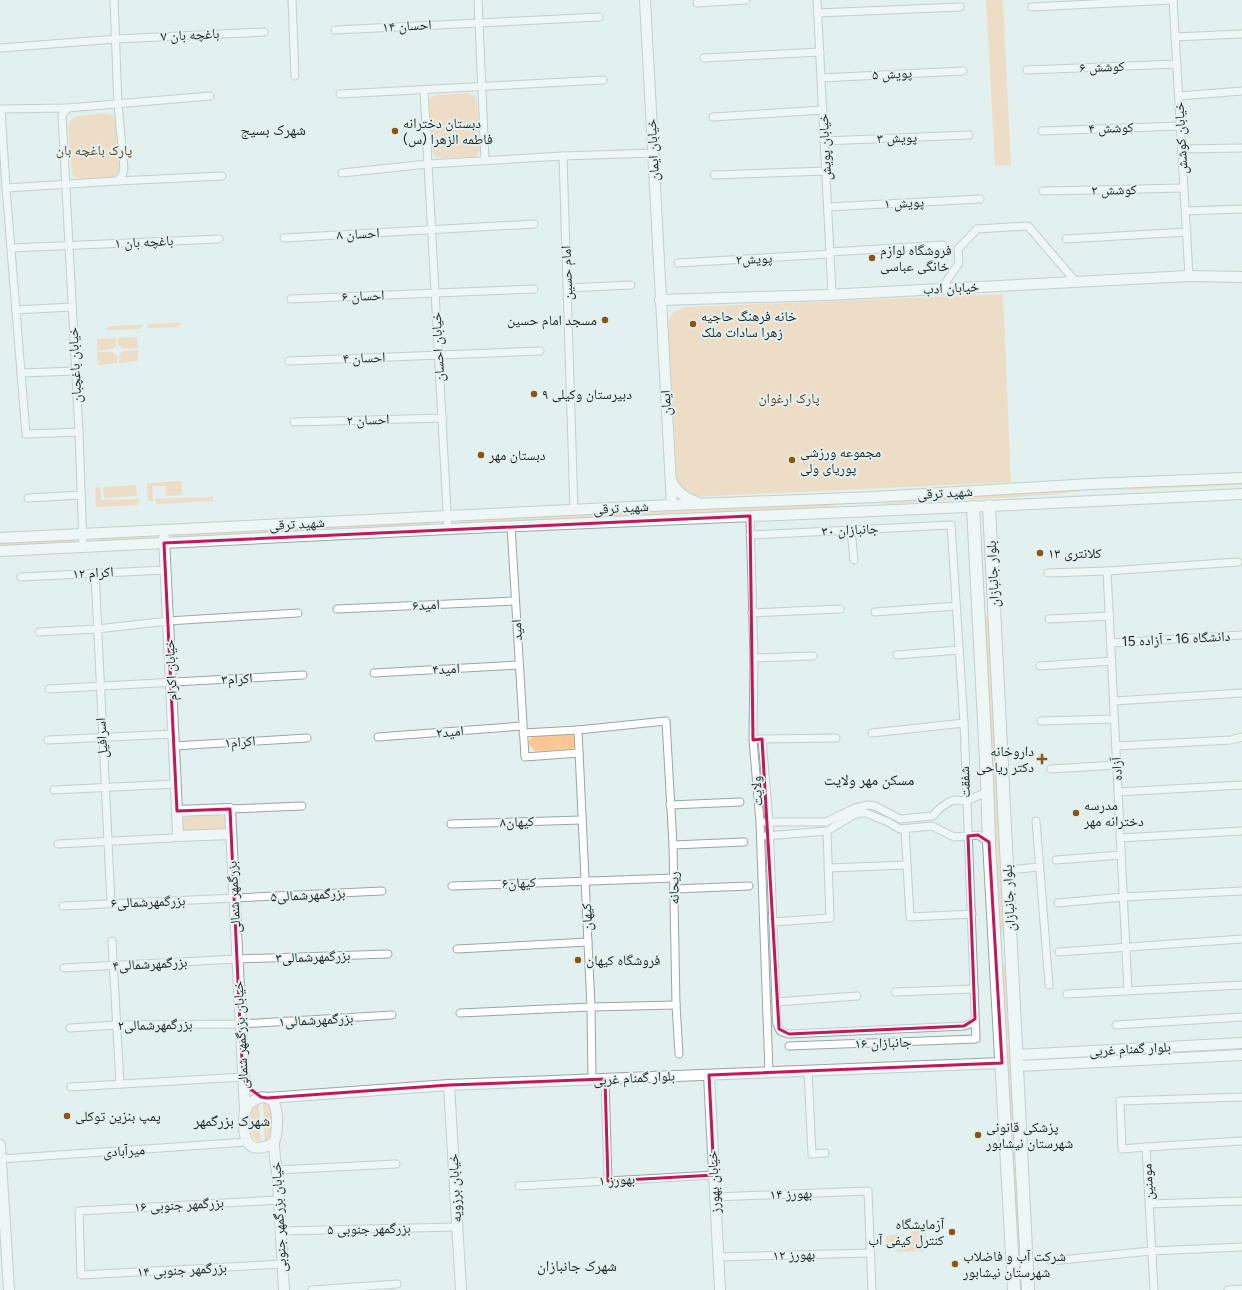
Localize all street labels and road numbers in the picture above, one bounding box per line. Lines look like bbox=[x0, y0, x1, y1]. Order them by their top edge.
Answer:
street label: احسان ۱۴ bbox=[382, 16, 432, 36]
street label: باغچه بان ۷ bbox=[160, 25, 220, 45]
street label: کوشش ۶ bbox=[1079, 58, 1125, 76]
street label: پویش ۵ bbox=[872, 64, 913, 84]
street label: خیابان کوشش bbox=[1171, 101, 1191, 175]
street label: خیابان پویش bbox=[815, 113, 835, 181]
street label: خیابان ایمان bbox=[643, 118, 663, 182]
street label: کوشش ۴ bbox=[1088, 119, 1134, 137]
street label: پویش ۳ bbox=[877, 129, 918, 147]
street label: کوشش ۲ bbox=[1091, 181, 1137, 199]
street label: پویش ۱ bbox=[884, 193, 925, 213]
street label: احسان ۸ bbox=[336, 224, 380, 244]
street label: باغچه بان ۱ bbox=[114, 232, 174, 252]
street label: امام حسین bbox=[558, 245, 577, 301]
street label: پویش۲ bbox=[735, 250, 773, 269]
street label: خیابان ادب bbox=[922, 278, 980, 298]
street label: احسان ۶ bbox=[341, 287, 385, 305]
street label: خیابان احسان bbox=[428, 312, 448, 382]
street label: خیابان باغچبان bbox=[65, 326, 85, 403]
street label: احسان ۴ bbox=[342, 349, 386, 367]
street label: ایمان bbox=[657, 390, 675, 416]
street label: احسان ۲ bbox=[346, 411, 390, 429]
street label: شهید ترقی bbox=[917, 483, 973, 503]
street label: شهید ترقی bbox=[593, 498, 649, 518]
street label: شهید ترقی bbox=[269, 514, 325, 534]
street label: جانبازان ۳۰ bbox=[821, 520, 879, 540]
street label: بلوار جانبازان bbox=[983, 540, 1003, 608]
street label: اکرام ۱۲ bbox=[72, 563, 114, 584]
street label: امید۶ bbox=[412, 596, 440, 614]
street label: امید bbox=[508, 619, 526, 641]
street label: دانشگاه 16 - آزاده 15 bbox=[1121, 628, 1231, 650]
street label: خیابان اکرام bbox=[161, 639, 182, 701]
street label: امید۴ bbox=[432, 660, 460, 678]
street label: اکرام۳ bbox=[221, 670, 253, 689]
street label: اسرافیل bbox=[92, 717, 112, 759]
street label: امید۲ bbox=[435, 722, 465, 742]
street label: اکرام۱ bbox=[224, 732, 256, 753]
street label: آزاده bbox=[1108, 756, 1126, 781]
street label: شفقت bbox=[956, 766, 974, 798]
street label: ولایت bbox=[747, 775, 767, 807]
street label: کیهان۸ bbox=[500, 813, 535, 831]
street label: بزرگمهر شمالی bbox=[224, 860, 244, 933]
street label: بلوار جانبازان bbox=[999, 864, 1019, 932]
street label: ریحانه bbox=[665, 871, 683, 905]
street label: کیهان۶ bbox=[502, 874, 537, 892]
street label: بزرگمهرشمالی۵ bbox=[270, 885, 346, 905]
street label: بزرگمهرشمالی۶ bbox=[110, 892, 186, 912]
street label: کیهان bbox=[578, 903, 596, 931]
street label: بزرگمهرشمالی۳ bbox=[275, 947, 351, 967]
street label: بزرگمهرشمالی۴ bbox=[112, 954, 188, 974]
street label: خیابان بزرگمهر شمالی bbox=[230, 980, 252, 1090]
street label: بزرگمهرشمالی۱ bbox=[278, 1010, 354, 1030]
street label: بزرگمهرشمالی۲ bbox=[117, 1016, 193, 1034]
street label: جانبازان ۱۶ bbox=[854, 1034, 912, 1052]
street label: بلوار گمنام غربی bbox=[1089, 1038, 1171, 1061]
street label: بلوار گمنام غربی bbox=[593, 1067, 675, 1090]
street label: میرآبادی bbox=[102, 1141, 146, 1161]
street label: خیابان بهورز bbox=[704, 1150, 724, 1215]
street label: خیابان برزویه bbox=[445, 1153, 465, 1223]
street label: خیابان بزرگمهر جنوبی bbox=[268, 1161, 290, 1273]
street label: مومنین bbox=[1139, 1163, 1157, 1201]
street label: بهورز ۱ bbox=[598, 1171, 636, 1189]
street label: بهورز ۱۴ bbox=[769, 1185, 813, 1203]
street label: بزرگمهر جنوبی ۱۶ bbox=[134, 1194, 225, 1216]
street label: بزرگمهر جنوبی ۵ bbox=[327, 1220, 411, 1238]
street label: بهورز ۱۲ bbox=[772, 1246, 816, 1264]
street label: بزرگمهر جنوبی ۱۴ bbox=[137, 1259, 228, 1281]

